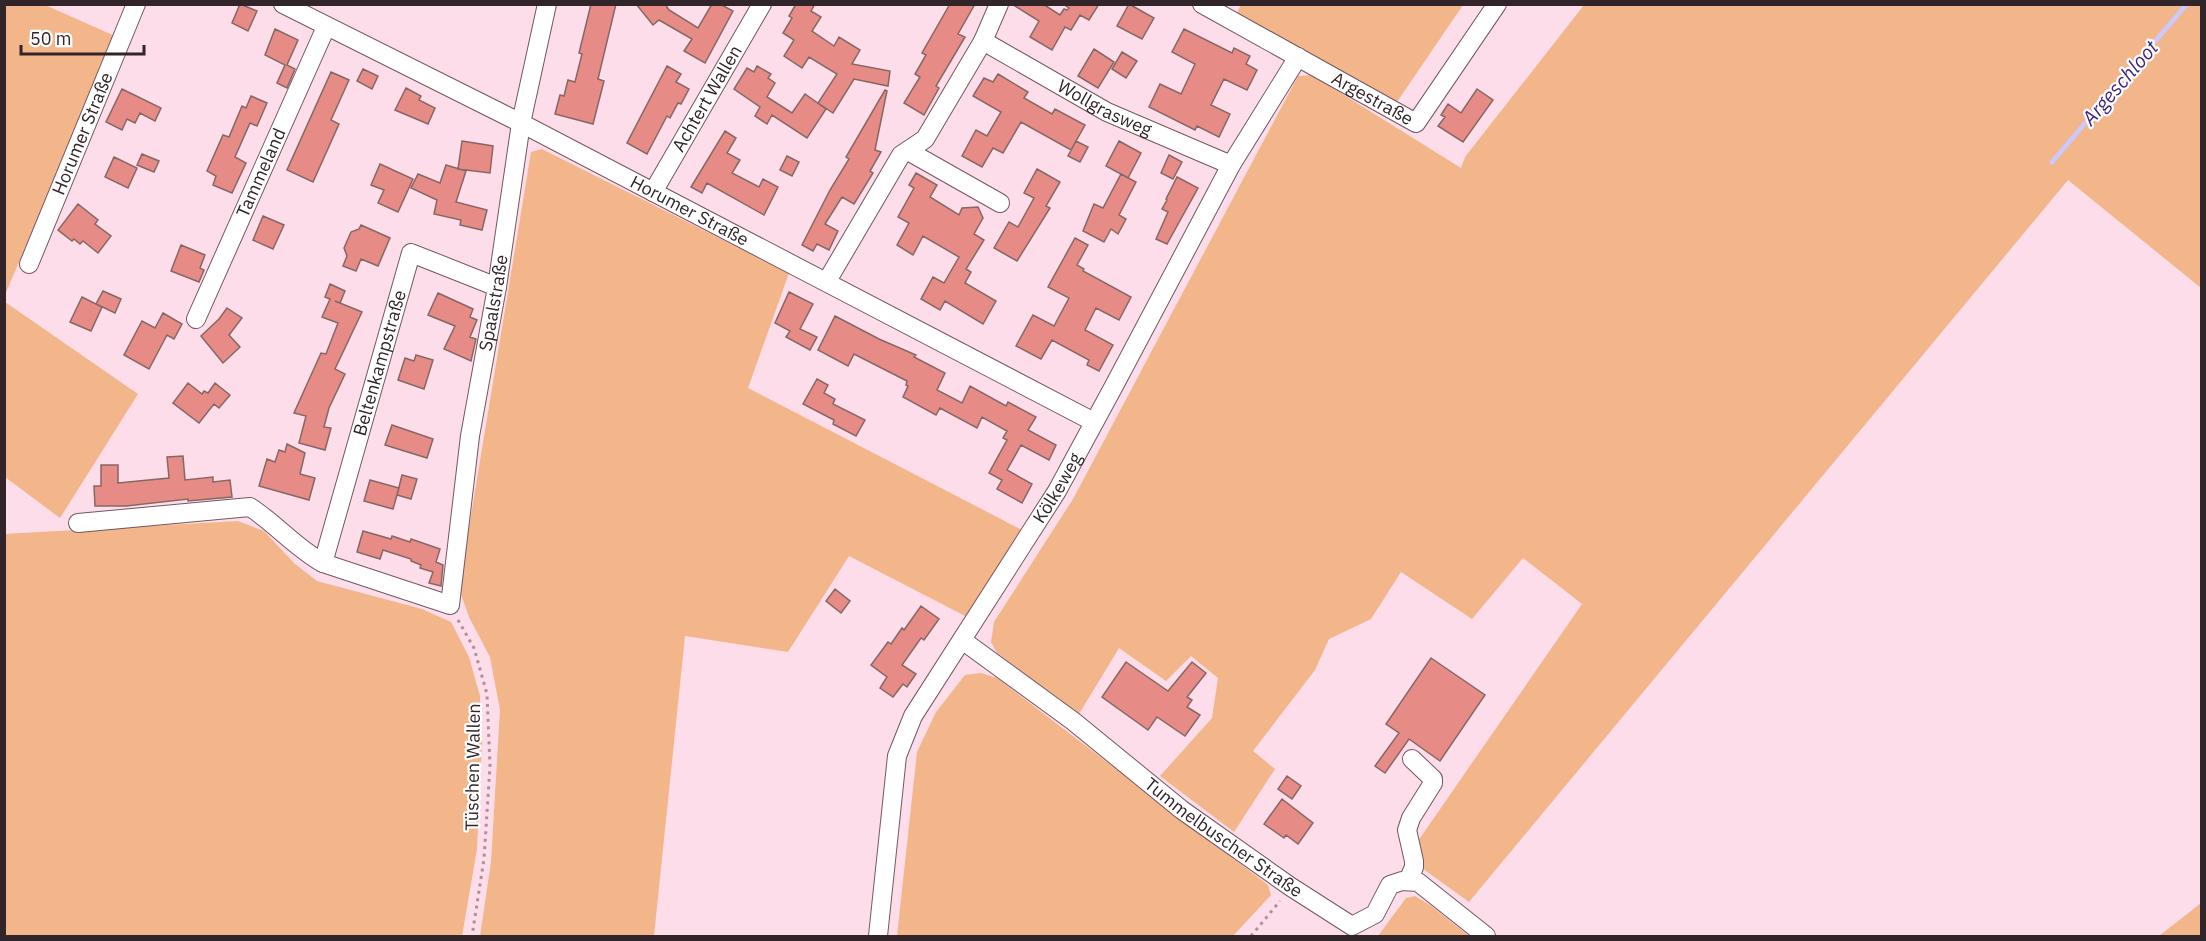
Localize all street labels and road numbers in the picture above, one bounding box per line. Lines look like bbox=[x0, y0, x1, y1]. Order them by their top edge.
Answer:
street label: Achtert Wallen bbox=[667, 41, 747, 156]
street label: Argestraße bbox=[1328, 67, 1418, 130]
street label: Horumer Straße bbox=[47, 69, 118, 198]
street label: Wollgrasweg bbox=[1054, 74, 1156, 141]
street label: Tammeland bbox=[231, 124, 290, 221]
street label: Horumer Straße bbox=[626, 170, 753, 251]
street label: Spaalstraße bbox=[474, 253, 513, 353]
street label: Beltenkampstraße bbox=[348, 287, 411, 438]
street label: Kölkeweg bbox=[1027, 448, 1087, 527]
street label: Tüschen Wallen bbox=[460, 703, 485, 831]
street label: Tummelbuscher Straße bbox=[1140, 772, 1307, 902]

